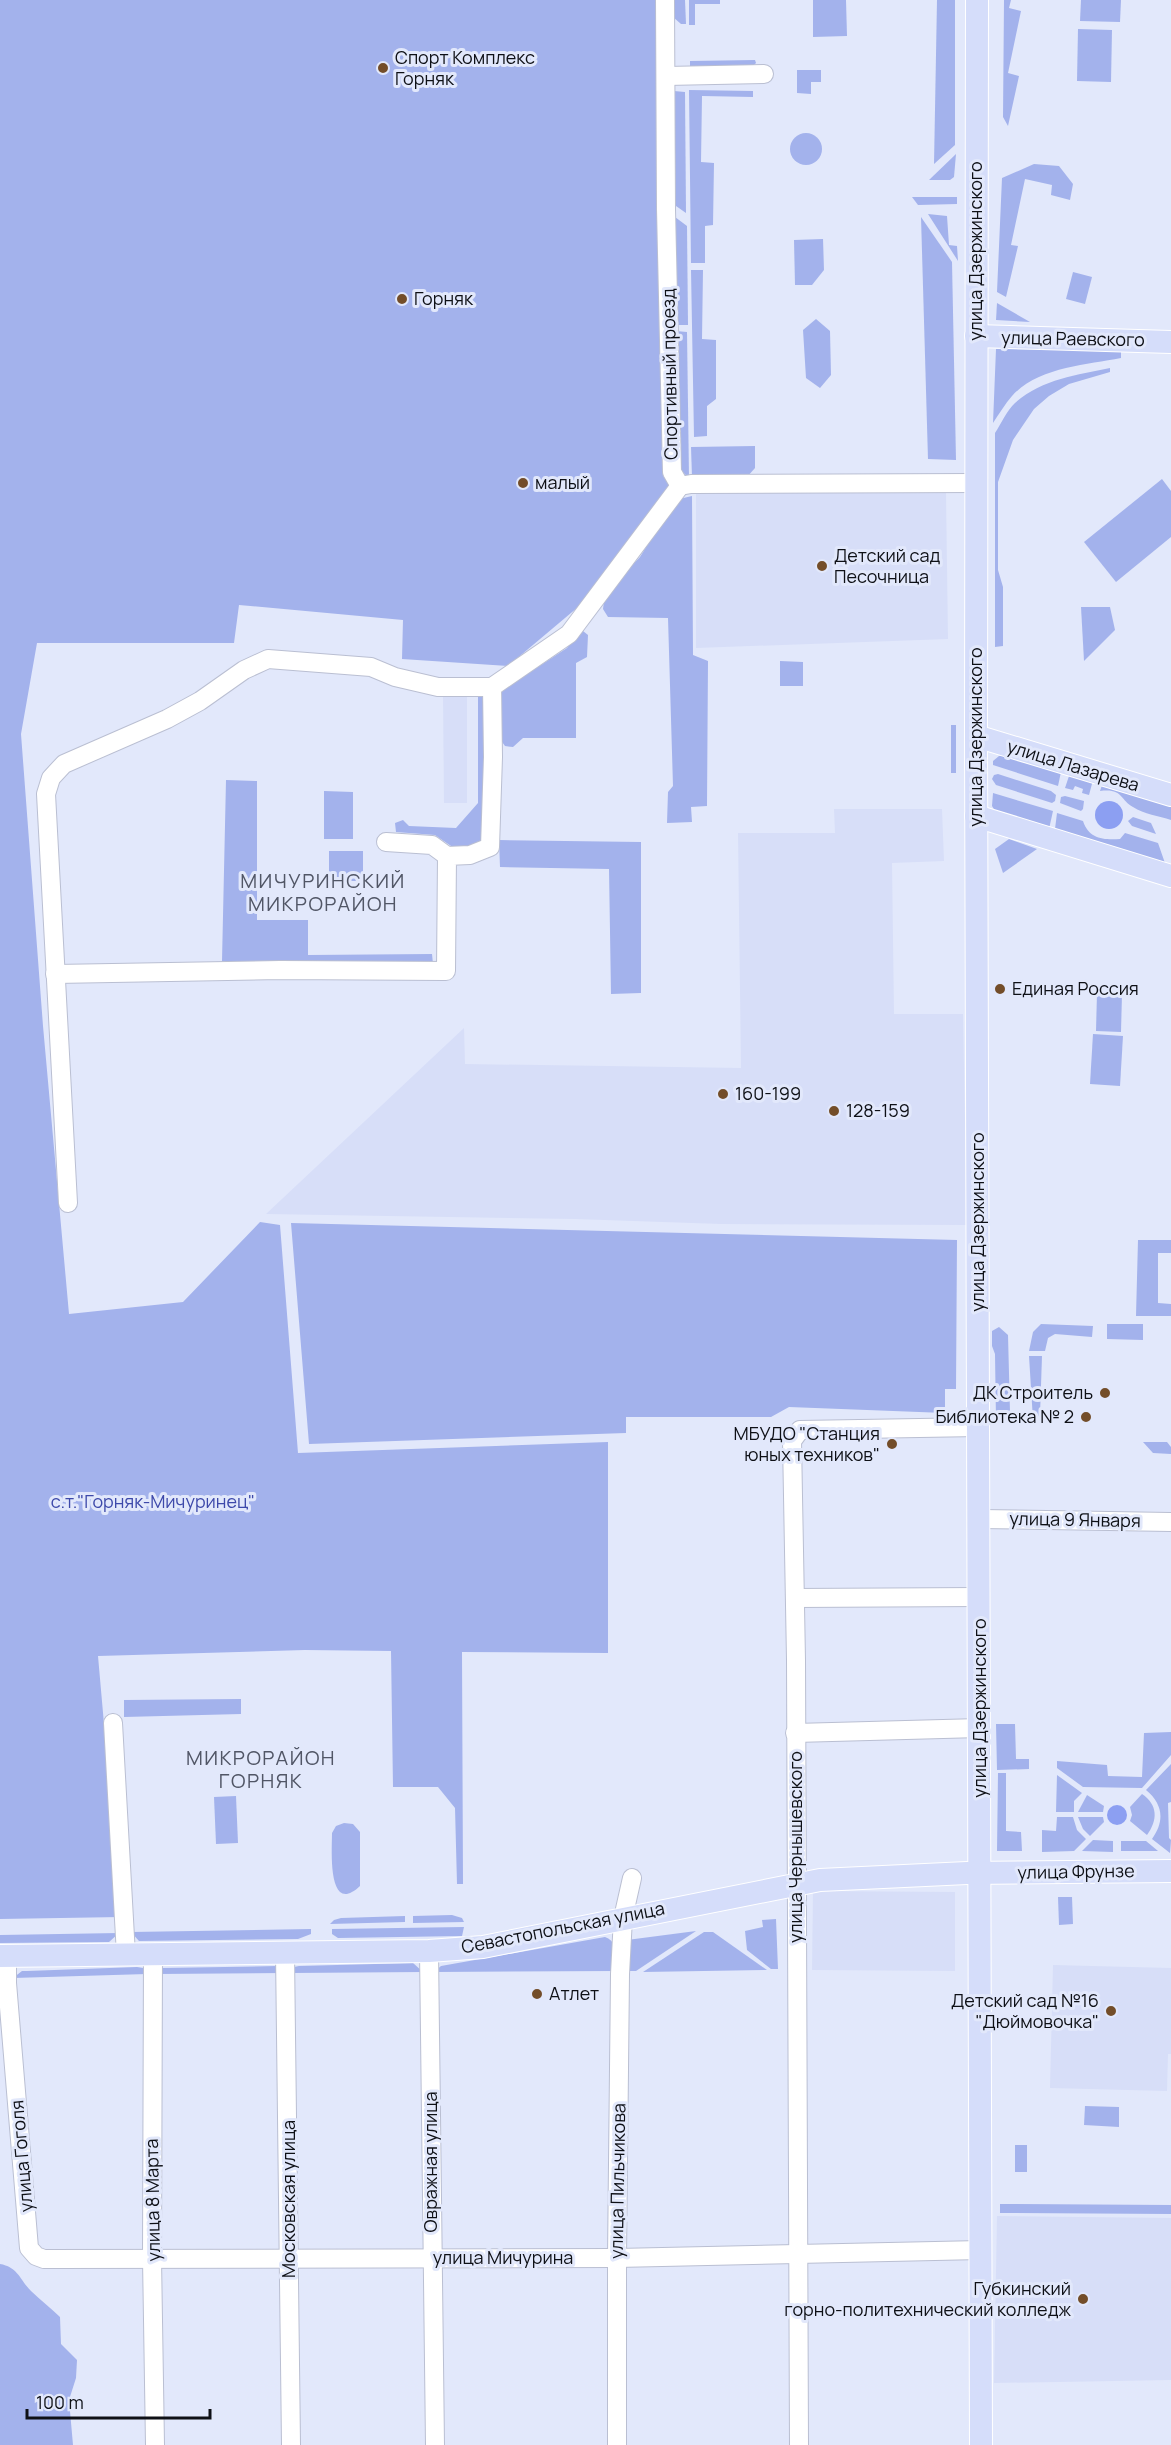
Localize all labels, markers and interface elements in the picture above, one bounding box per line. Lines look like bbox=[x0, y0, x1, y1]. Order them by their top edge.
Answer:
place label: Спорт Комплекс Горняк bbox=[395, 45, 535, 90]
marker: Спорт Комплекс Горняк bbox=[376, 61, 390, 75]
street label: улица Дзержинского bbox=[963, 161, 987, 341]
place label: Горняк bbox=[414, 286, 474, 310]
street label: Спортивный проезд bbox=[656, 288, 682, 460]
marker: Горняк bbox=[395, 292, 409, 306]
street label: улица Раевского bbox=[1001, 325, 1145, 351]
place label: малый bbox=[535, 470, 590, 494]
marker: малый bbox=[516, 476, 530, 490]
place label: Детский сад Песочница bbox=[834, 543, 940, 588]
marker: Детский сад Песочница bbox=[815, 559, 829, 573]
street label: улица Дзержинского bbox=[963, 647, 987, 827]
street label: улица Лазарева bbox=[1004, 734, 1142, 797]
district label: МИЧУРИНСКИЙ МИКРОРАЙОН bbox=[240, 867, 406, 917]
place label: Единая Россия bbox=[1012, 976, 1139, 1000]
marker: Единая Россия bbox=[993, 982, 1007, 996]
place label: 160-199 bbox=[735, 1081, 801, 1105]
marker: 160-199 bbox=[716, 1087, 730, 1101]
place label: 128-159 bbox=[846, 1098, 910, 1122]
marker: 128-159 bbox=[827, 1104, 841, 1118]
street label: улица Дзержинского bbox=[965, 1132, 989, 1312]
place label: ДК Строитель bbox=[973, 1380, 1093, 1404]
marker: ДК Строитель bbox=[1098, 1386, 1112, 1400]
place label: Библиотека № 2 bbox=[935, 1404, 1074, 1428]
marker: Библиотека № 2 bbox=[1079, 1410, 1093, 1424]
place label: МБУДО "Станция юных техников" bbox=[734, 1421, 880, 1466]
marker: МБУДО "Станция юных техников" bbox=[885, 1437, 899, 1451]
park label: с.т."Горняк-Мичуринец" bbox=[51, 1489, 255, 1513]
street label: улица 9 Января bbox=[1009, 1506, 1141, 1532]
street label: улица Дзержинского bbox=[967, 1618, 991, 1798]
district label: МИКРОРАЙОН ГОРНЯК bbox=[186, 1744, 336, 1794]
street label: улица Чернышевского bbox=[783, 1751, 807, 1943]
street label: улица Фрунзе bbox=[1017, 1858, 1135, 1884]
street label: Севастопольская улица bbox=[459, 1896, 666, 1959]
place label: Атлет bbox=[549, 1981, 599, 2005]
marker: Атлет bbox=[530, 1987, 544, 2001]
place label: Детский сад №16 "Дюймовочка" bbox=[951, 1988, 1099, 2033]
marker: Детский сад №16 "Дюймовочка" bbox=[1104, 2004, 1118, 2018]
street label: Овражная улица bbox=[418, 2092, 442, 2232]
street label: улица Гоголя bbox=[4, 2099, 38, 2213]
street label: улица Пильчикова bbox=[604, 2103, 630, 2259]
street label: Московская улица bbox=[276, 2120, 300, 2278]
street label: улица 8 Марта bbox=[139, 2138, 165, 2262]
street label: улица Мичурина bbox=[433, 2245, 573, 2269]
place label: Губкинский горно-политехнический колледж bbox=[784, 2276, 1071, 2321]
marker: Губкинский горно-политехнический колледж bbox=[1076, 2292, 1090, 2306]
scale bar bbox=[27, 2382, 210, 2420]
text: 100 m bbox=[36, 2390, 84, 2414]

